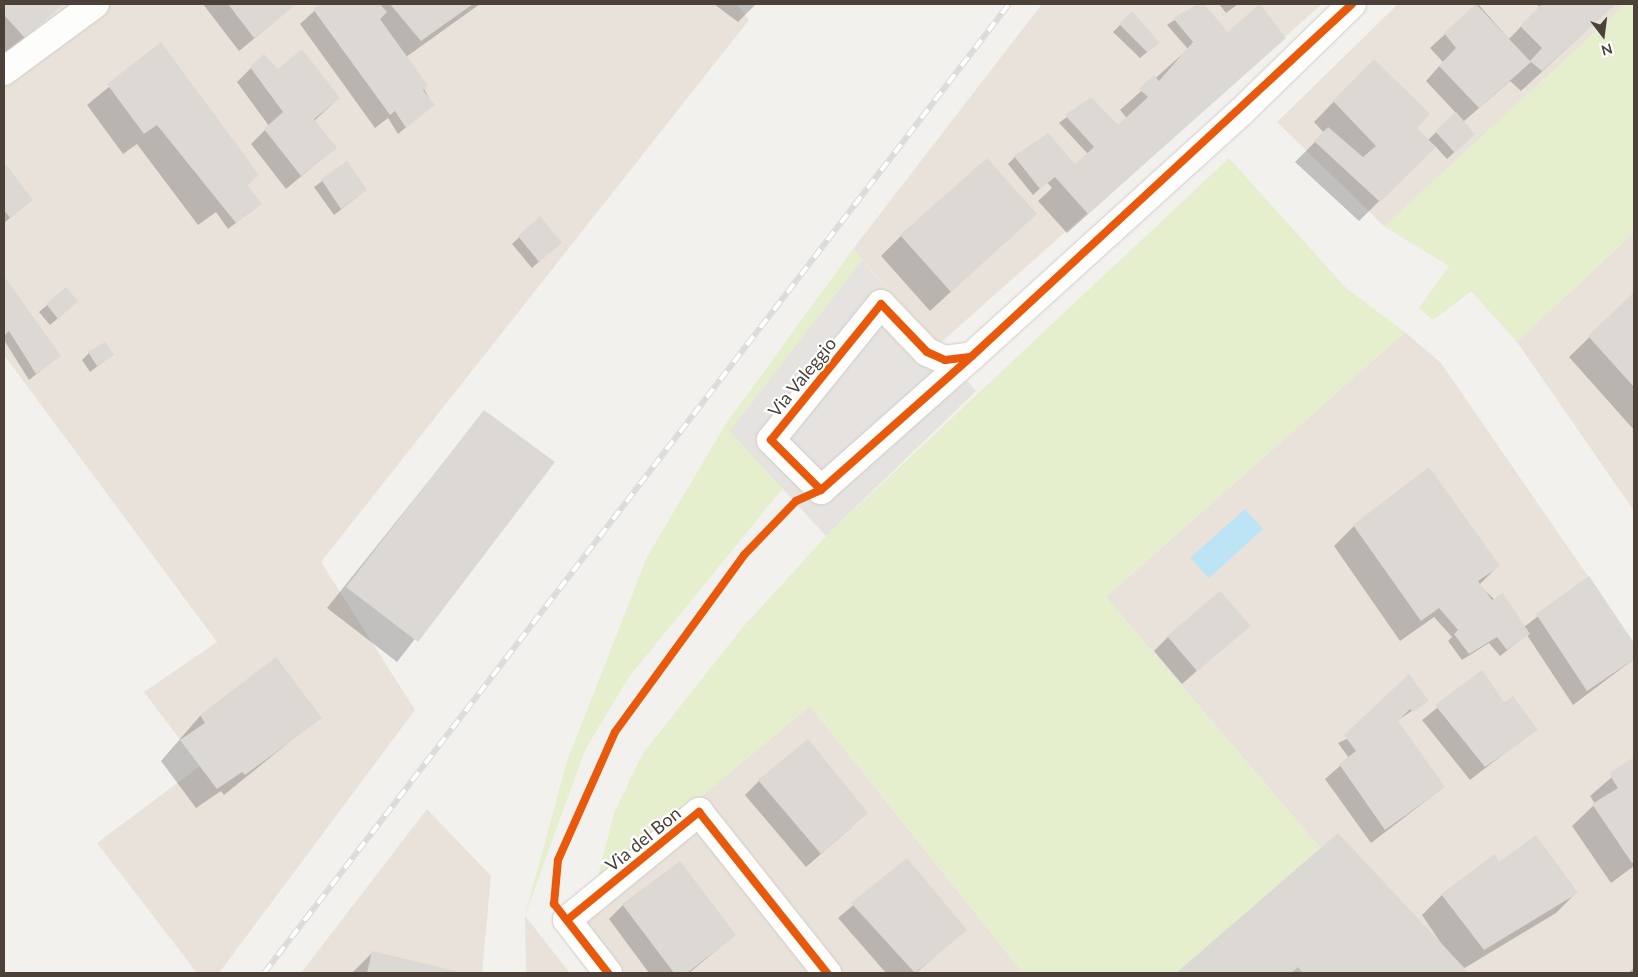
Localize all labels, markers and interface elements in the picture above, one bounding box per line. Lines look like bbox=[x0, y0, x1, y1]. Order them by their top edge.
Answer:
north arrow bbox=[1578, 10, 1628, 60]
text: N bbox=[1600, 40, 1614, 60]
street label: Via Valeggio bbox=[763, 333, 841, 421]
street label: Via del Bon bbox=[601, 802, 685, 876]

